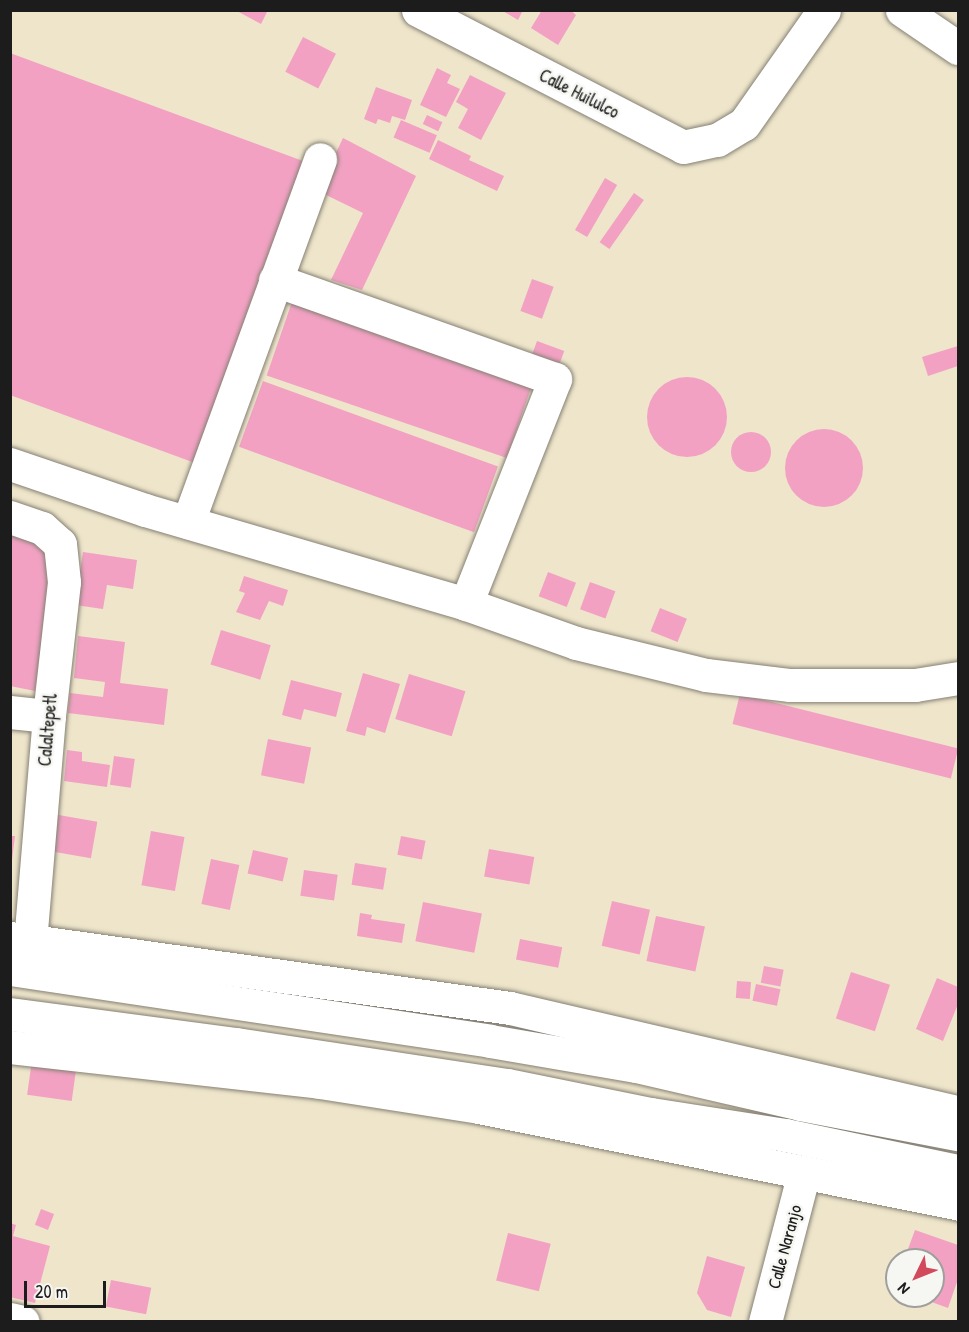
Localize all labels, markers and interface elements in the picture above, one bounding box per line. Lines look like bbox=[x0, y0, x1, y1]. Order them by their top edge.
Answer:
street label: Calle Huilulco bbox=[535, 65, 623, 123]
street label: Calaltepetl bbox=[34, 693, 62, 767]
street label: Calle Naranjo bbox=[763, 1203, 807, 1291]
north arrow bbox=[885, 1248, 945, 1308]
scale bar bbox=[27, 1269, 110, 1307]
text: N bbox=[892, 1278, 914, 1300]
text: 20 m bbox=[35, 1279, 68, 1304]

